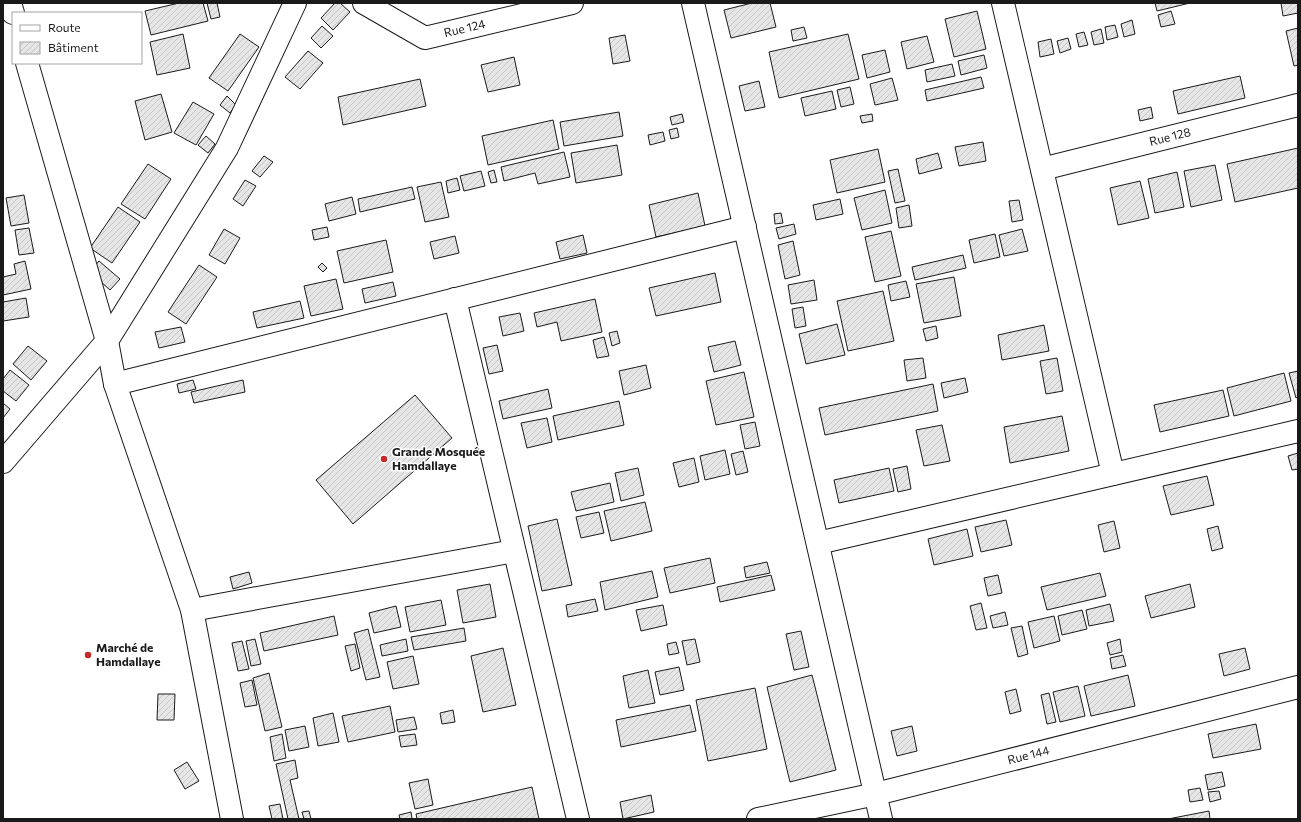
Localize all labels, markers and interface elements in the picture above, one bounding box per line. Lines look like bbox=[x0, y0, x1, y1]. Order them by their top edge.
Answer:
legend bbox=[12, 12, 142, 64]
street label: Rue 124 bbox=[442, 16, 486, 39]
text: Route bbox=[48, 20, 81, 34]
text: Bâtiment bbox=[48, 40, 99, 54]
street label: Rue 128 bbox=[1148, 124, 1192, 148]
place label: Grande Mosquée Hamdallaye bbox=[392, 444, 485, 472]
marker: Grande Mosquée Hamdallaye bbox=[379, 454, 389, 464]
place label: Marché de Hamdallaye bbox=[96, 640, 161, 668]
marker: Marché de Hamdallaye bbox=[83, 650, 93, 660]
street label: Rue 144 bbox=[1006, 742, 1051, 766]

